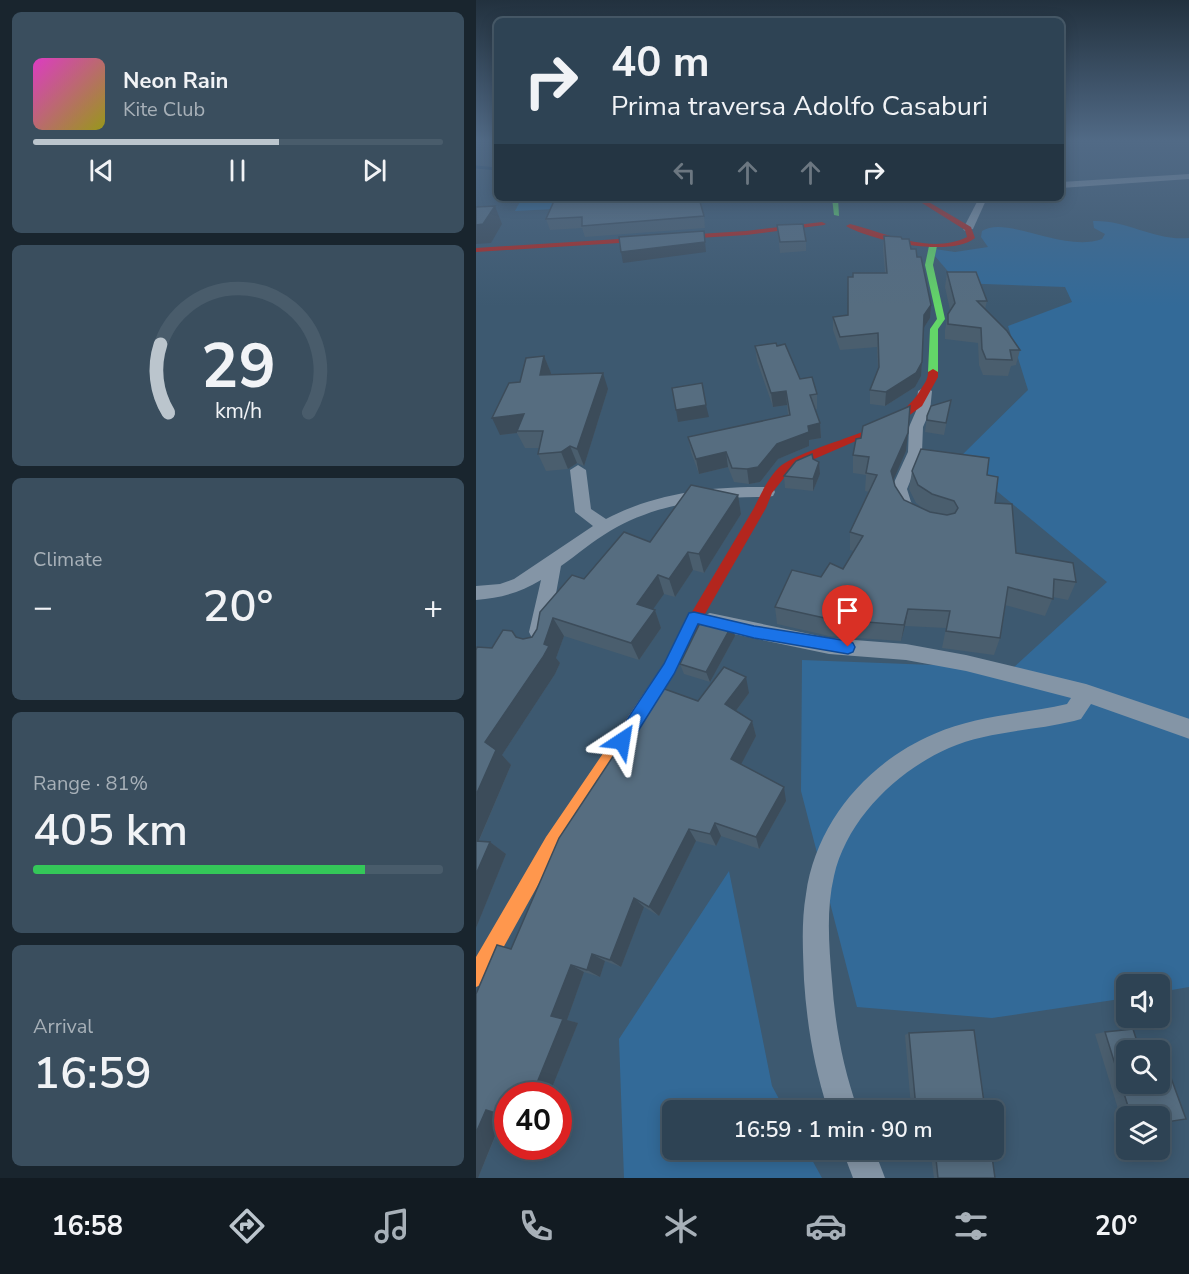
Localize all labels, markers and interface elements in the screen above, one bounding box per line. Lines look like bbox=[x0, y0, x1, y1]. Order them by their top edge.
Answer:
text: 40 m bbox=[611, 34, 710, 91]
icon: right bbox=[512, 42, 590, 120]
text: Neon Rain bbox=[123, 66, 228, 96]
text: Prima traversa Adolfo Casaburi bbox=[611, 88, 988, 125]
text: Kite Club bbox=[123, 96, 205, 123]
icon: previous bbox=[85, 154, 118, 187]
icon: pause bbox=[221, 154, 254, 187]
icon: next bbox=[358, 154, 391, 187]
icon: left bbox=[668, 156, 701, 189]
icon: ahead bbox=[731, 156, 764, 189]
icon: ahead bbox=[794, 156, 827, 189]
icon: right bbox=[857, 156, 890, 189]
text: 29 bbox=[201, 324, 275, 409]
text: km/h bbox=[214, 396, 262, 426]
text: Climate bbox=[33, 546, 102, 573]
text: 20° bbox=[203, 576, 273, 637]
text: − bbox=[33, 585, 53, 630]
text: + bbox=[423, 585, 443, 630]
pin bbox=[822, 585, 873, 647]
icon: arrive bbox=[831, 594, 864, 627]
position arrow bbox=[590, 709, 654, 773]
text: Range · 81% bbox=[33, 770, 148, 797]
text: 405 km bbox=[33, 800, 188, 861]
map controls bbox=[1116, 974, 1170, 1160]
button: sound bbox=[1116, 974, 1170, 1028]
text: Arrival bbox=[33, 1013, 93, 1040]
button: search bbox=[1116, 1040, 1170, 1094]
text: 16:59 bbox=[33, 1043, 152, 1104]
speed limit sign: 40 bbox=[494, 1082, 572, 1160]
button: layers bbox=[1116, 1106, 1170, 1160]
text: 16:59 · 1 min · 90 m bbox=[734, 1115, 932, 1145]
icon: directions bbox=[226, 1205, 268, 1247]
icon: music bbox=[371, 1205, 413, 1247]
icon: phone bbox=[515, 1205, 557, 1247]
icon: climate bbox=[660, 1205, 702, 1247]
icon: car bbox=[805, 1205, 847, 1247]
icon: filters bbox=[950, 1205, 992, 1247]
text: 16:58 bbox=[51, 1208, 123, 1245]
text: 20° bbox=[1095, 1208, 1137, 1245]

